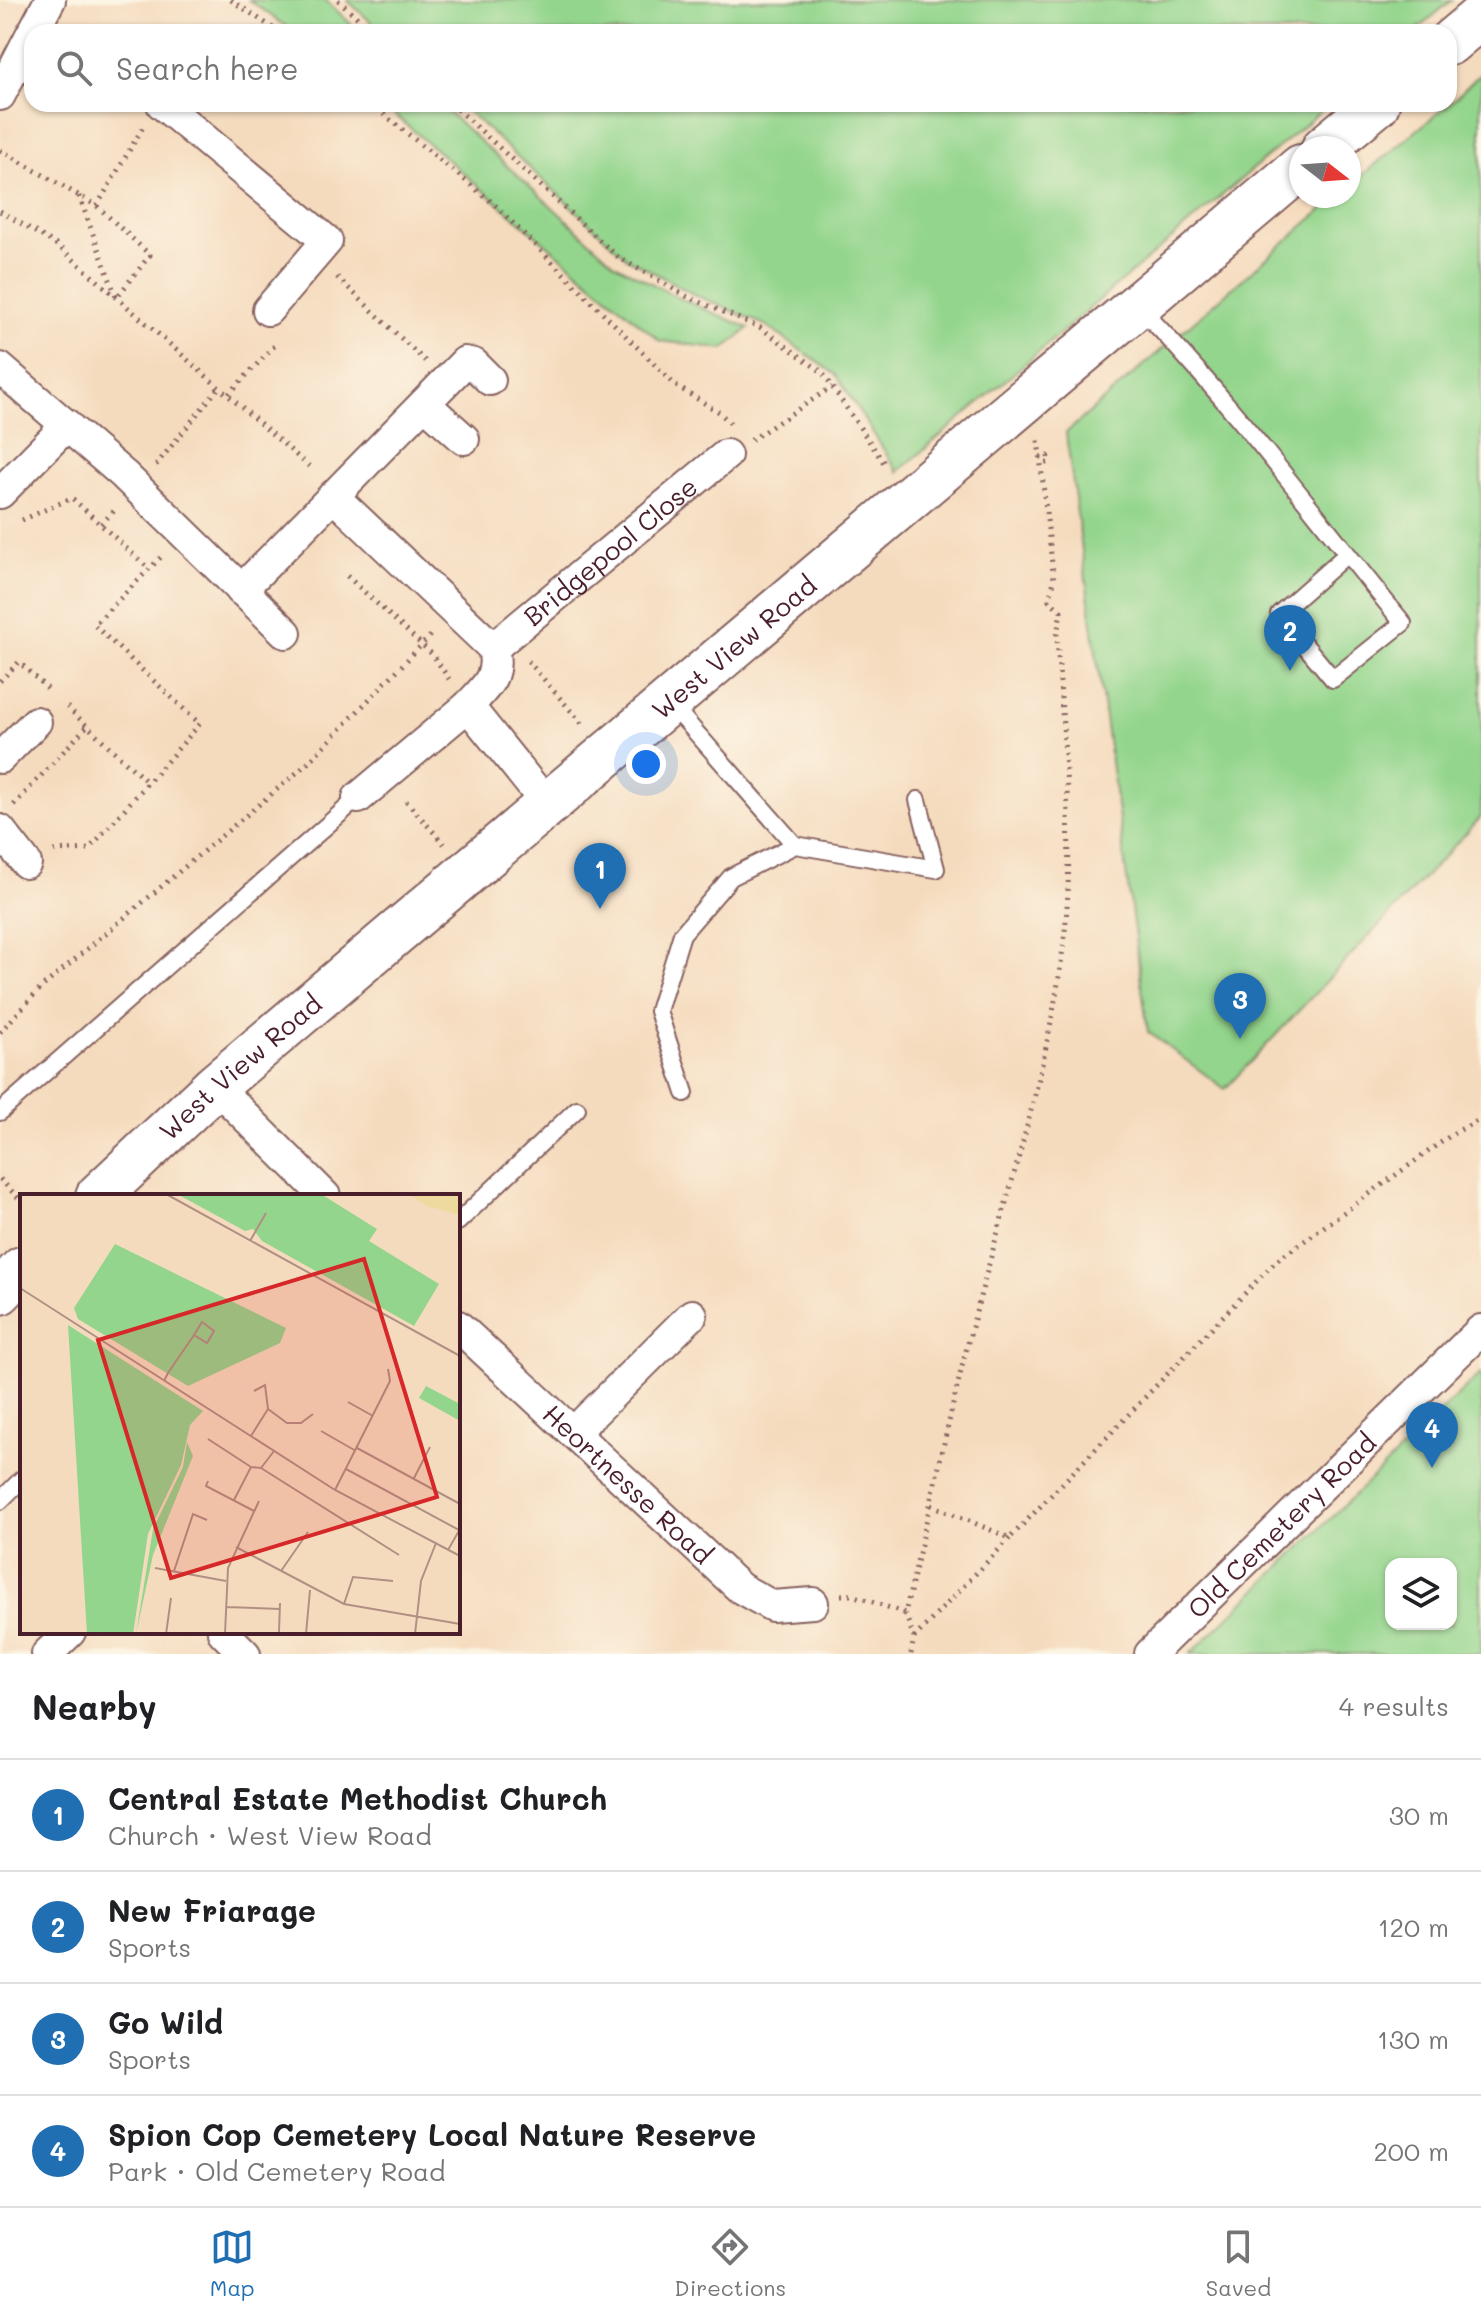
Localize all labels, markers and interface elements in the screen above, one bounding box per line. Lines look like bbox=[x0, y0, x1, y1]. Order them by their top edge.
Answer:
search box bbox=[24, 24, 1457, 112]
icon: search bbox=[52, 46, 96, 90]
text: Search here bbox=[116, 48, 299, 88]
north arrow bbox=[1289, 136, 1361, 208]
street label: Bridgepool Close bbox=[516, 469, 704, 633]
street label: West View Road bbox=[644, 568, 823, 726]
pin: 2 bbox=[1264, 605, 1316, 671]
your location bbox=[626, 744, 666, 784]
pin: 1 bbox=[574, 843, 626, 909]
pin: 3 bbox=[1214, 973, 1266, 1039]
street label: West View Road bbox=[151, 986, 328, 1147]
inset map bbox=[20, 1194, 460, 1634]
street label: Heortnesse Road bbox=[536, 1397, 720, 1571]
pin: 4 bbox=[1406, 1402, 1458, 1468]
street label: Old Cemetery Road bbox=[1180, 1425, 1383, 1625]
map controls bbox=[1385, 1558, 1457, 1630]
button: layers bbox=[1385, 1558, 1457, 1630]
text: Nearby bbox=[32, 1684, 157, 1729]
text: 4 results bbox=[1339, 1689, 1449, 1723]
text: Central Estate Methodist Church bbox=[108, 1778, 607, 1818]
text: 1 bbox=[52, 1798, 64, 1832]
text: 30 m bbox=[1389, 1798, 1449, 1832]
text: Church · West View Road bbox=[108, 1818, 432, 1852]
text: New Friarage bbox=[108, 1890, 316, 1930]
text: 2 bbox=[51, 1910, 65, 1944]
text: 120 m bbox=[1378, 1910, 1449, 1944]
text: Sports bbox=[108, 1930, 191, 1964]
text: Go Wild bbox=[108, 2002, 223, 2042]
text: 3 bbox=[50, 2022, 66, 2056]
text: 130 m bbox=[1377, 2022, 1449, 2056]
text: Sports bbox=[108, 2042, 191, 2076]
text: Spion Cop Cemetery Local Nature Reserve bbox=[108, 2114, 756, 2154]
text: 4 bbox=[50, 2134, 66, 2168]
text: 200 m bbox=[1373, 2134, 1449, 2168]
text: Park · Old Cemetery Road bbox=[108, 2154, 446, 2188]
tab: Map bbox=[210, 2225, 255, 2302]
tab: Directions bbox=[674, 2225, 786, 2302]
tab: Saved bbox=[1206, 2225, 1271, 2302]

